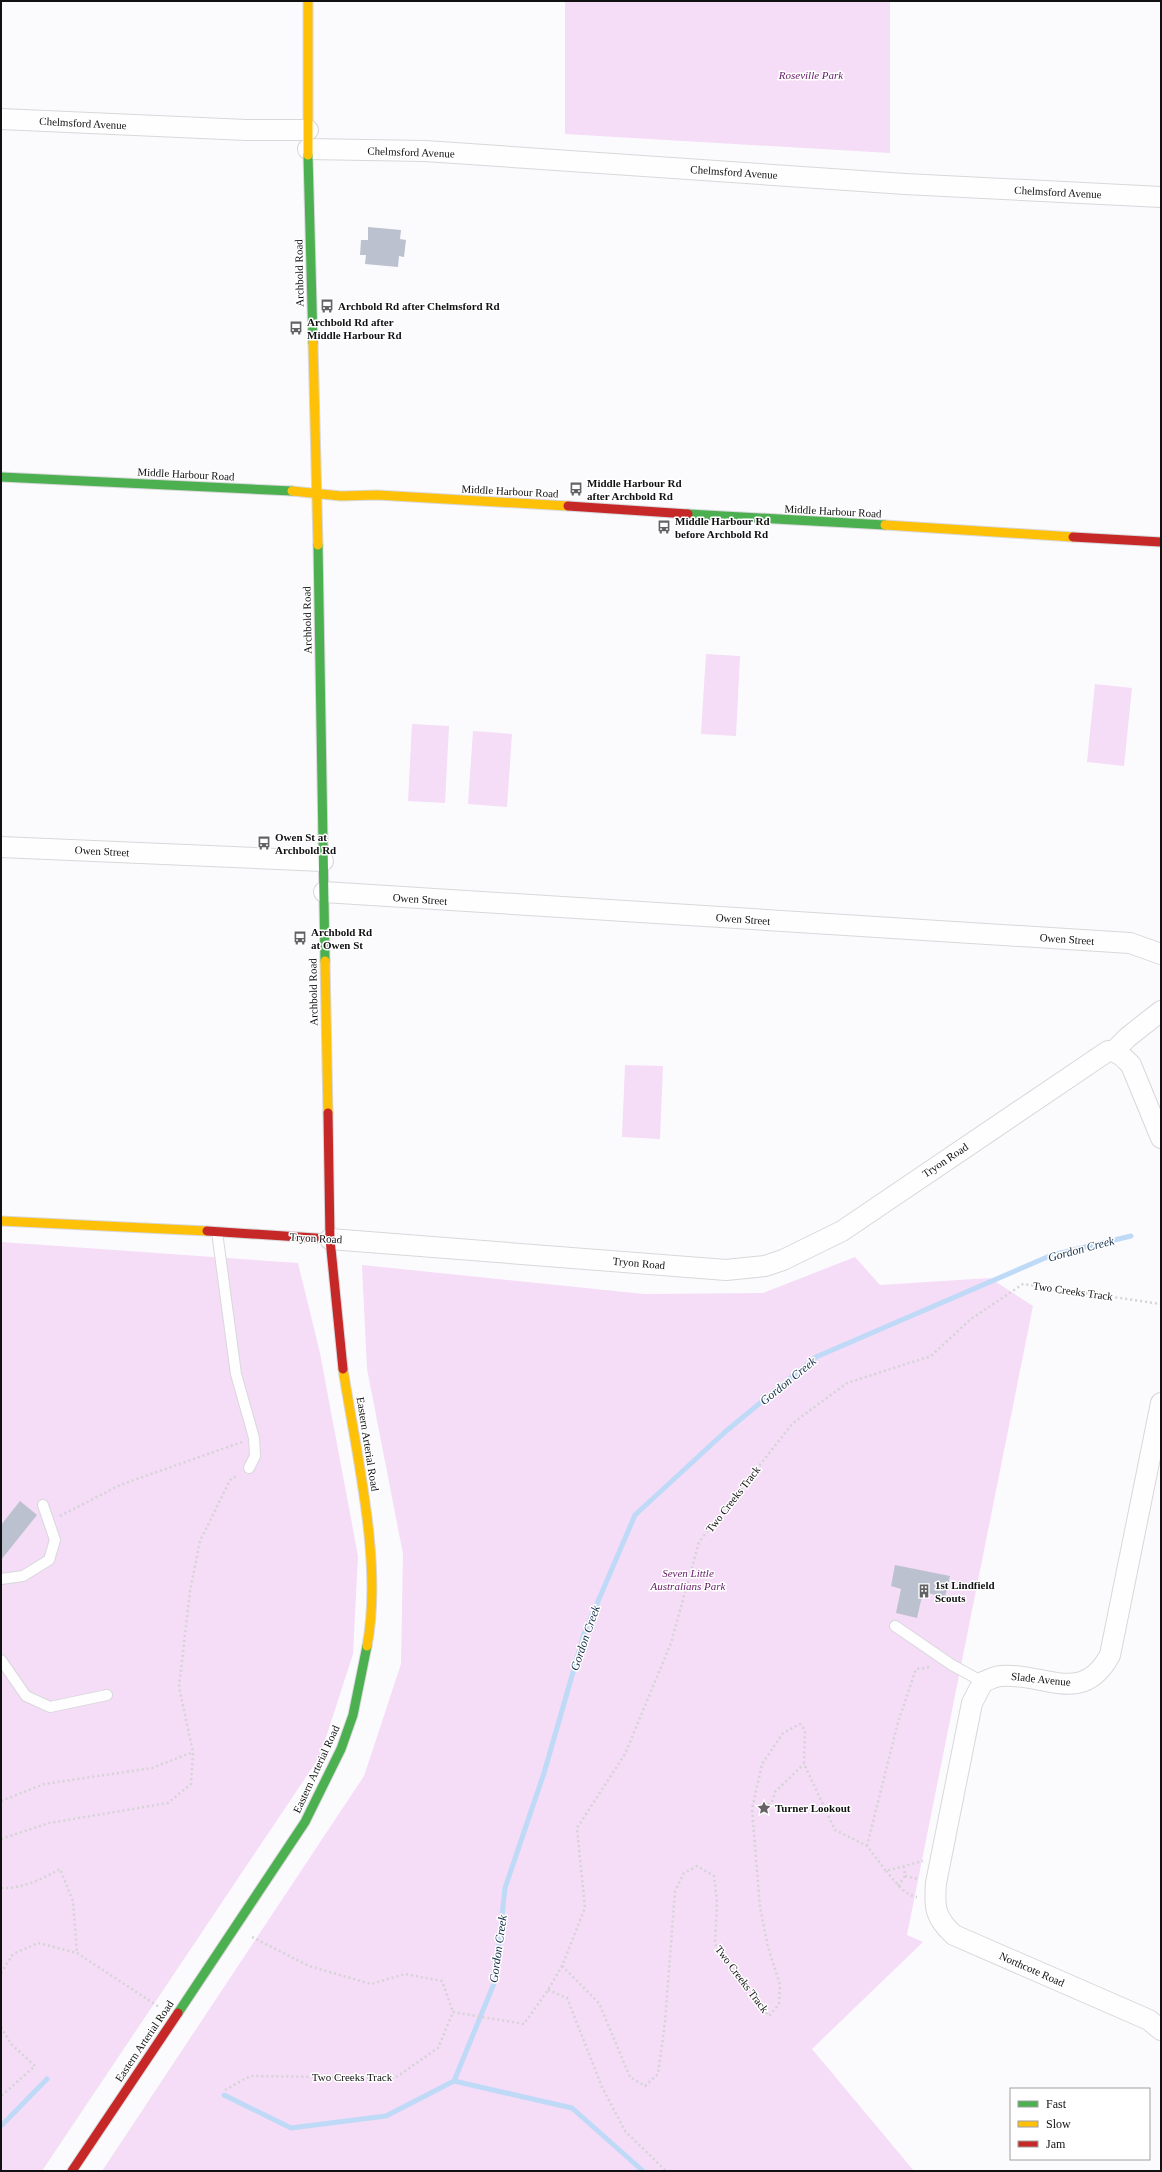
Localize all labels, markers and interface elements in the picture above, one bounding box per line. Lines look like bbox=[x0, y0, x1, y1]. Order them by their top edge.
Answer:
park label: Roseville Park bbox=[778, 69, 844, 81]
street label: Chelmsford Avenue bbox=[39, 115, 127, 131]
street label: Chelmsford Avenue bbox=[367, 144, 455, 160]
street label: Chelmsford Avenue bbox=[690, 163, 778, 181]
street label: Chelmsford Avenue bbox=[1014, 184, 1102, 200]
street label: Archbold Road bbox=[292, 239, 306, 307]
bus stop icon: Archbold Rd after Chelmsford Rd bbox=[319, 298, 335, 314]
place label: Archbold Rd after Chelmsford Rd bbox=[338, 300, 500, 312]
place label: Archbold Rd after Middle Harbour Rd bbox=[307, 316, 402, 341]
bus stop icon: Archbold Rd after Middle Harbour Rd bbox=[288, 320, 304, 336]
street label: Middle Harbour Road bbox=[137, 465, 235, 483]
place label: Middle Harbour Rd after Archbold Rd bbox=[587, 477, 682, 502]
bus stop icon: Middle Harbour Rd after Archbold Rd bbox=[568, 481, 584, 497]
street label: Middle Harbour Road bbox=[461, 482, 559, 500]
street label: Middle Harbour Road bbox=[784, 502, 882, 520]
place label: Middle Harbour Rd before Archbold Rd bbox=[675, 515, 770, 540]
bus stop icon: Middle Harbour Rd before Archbold Rd bbox=[656, 519, 672, 535]
street label: Archbold Road bbox=[300, 586, 314, 654]
place label: Owen St at Archbold Rd bbox=[275, 831, 336, 856]
bus stop icon: Owen St at Archbold Rd bbox=[256, 835, 272, 851]
street label: Owen Street bbox=[74, 844, 130, 858]
street label: Owen Street bbox=[392, 891, 448, 907]
street label: Owen Street bbox=[715, 911, 771, 927]
place label: Archbold Rd at Owen St bbox=[311, 926, 372, 951]
bus stop icon: Archbold Rd at Owen St bbox=[292, 930, 308, 946]
street label: Owen Street bbox=[1039, 931, 1095, 947]
street label: Archbold Road bbox=[306, 958, 320, 1026]
street label: Tryon Road bbox=[920, 1140, 971, 1180]
street label: Tryon Road bbox=[289, 1231, 343, 1245]
water label: Gordon Creek bbox=[1046, 1233, 1116, 1265]
street label: Tryon Road bbox=[612, 1255, 666, 1271]
street label: Two Creeks Track bbox=[1032, 1279, 1114, 1303]
water label: Gordon Creek bbox=[757, 1354, 819, 1408]
street label: Eastern Arterial Road bbox=[355, 1396, 381, 1492]
street label: Two Creeks Track bbox=[703, 1463, 763, 1534]
park label: Seven Little Australians Park bbox=[650, 1567, 727, 1592]
place label: 1st Lindfield Scouts bbox=[935, 1579, 995, 1604]
building icon: 1st Lindfield Scouts bbox=[916, 1583, 932, 1599]
water label: Gordon Creek bbox=[567, 1603, 603, 1672]
street label: Slade Avenue bbox=[1011, 1670, 1072, 1688]
street label: Eastern Arterial Road bbox=[290, 1723, 342, 1815]
place icon: Turner Lookout bbox=[756, 1800, 772, 1816]
place label: Turner Lookout bbox=[775, 1802, 851, 1814]
water label: Gordon Creek bbox=[486, 1914, 510, 1984]
street label: Two Creeks Track bbox=[713, 1943, 771, 2015]
street label: Northcote Road bbox=[998, 1949, 1067, 1989]
street label: Eastern Arterial Road bbox=[112, 1998, 176, 2084]
street label: Two Creeks Track bbox=[312, 2071, 393, 2083]
legend bbox=[1010, 2088, 1150, 2160]
text: Fast bbox=[1046, 2097, 1067, 2111]
text: Slow bbox=[1046, 2117, 1071, 2131]
text: Jam bbox=[1046, 2137, 1066, 2151]

